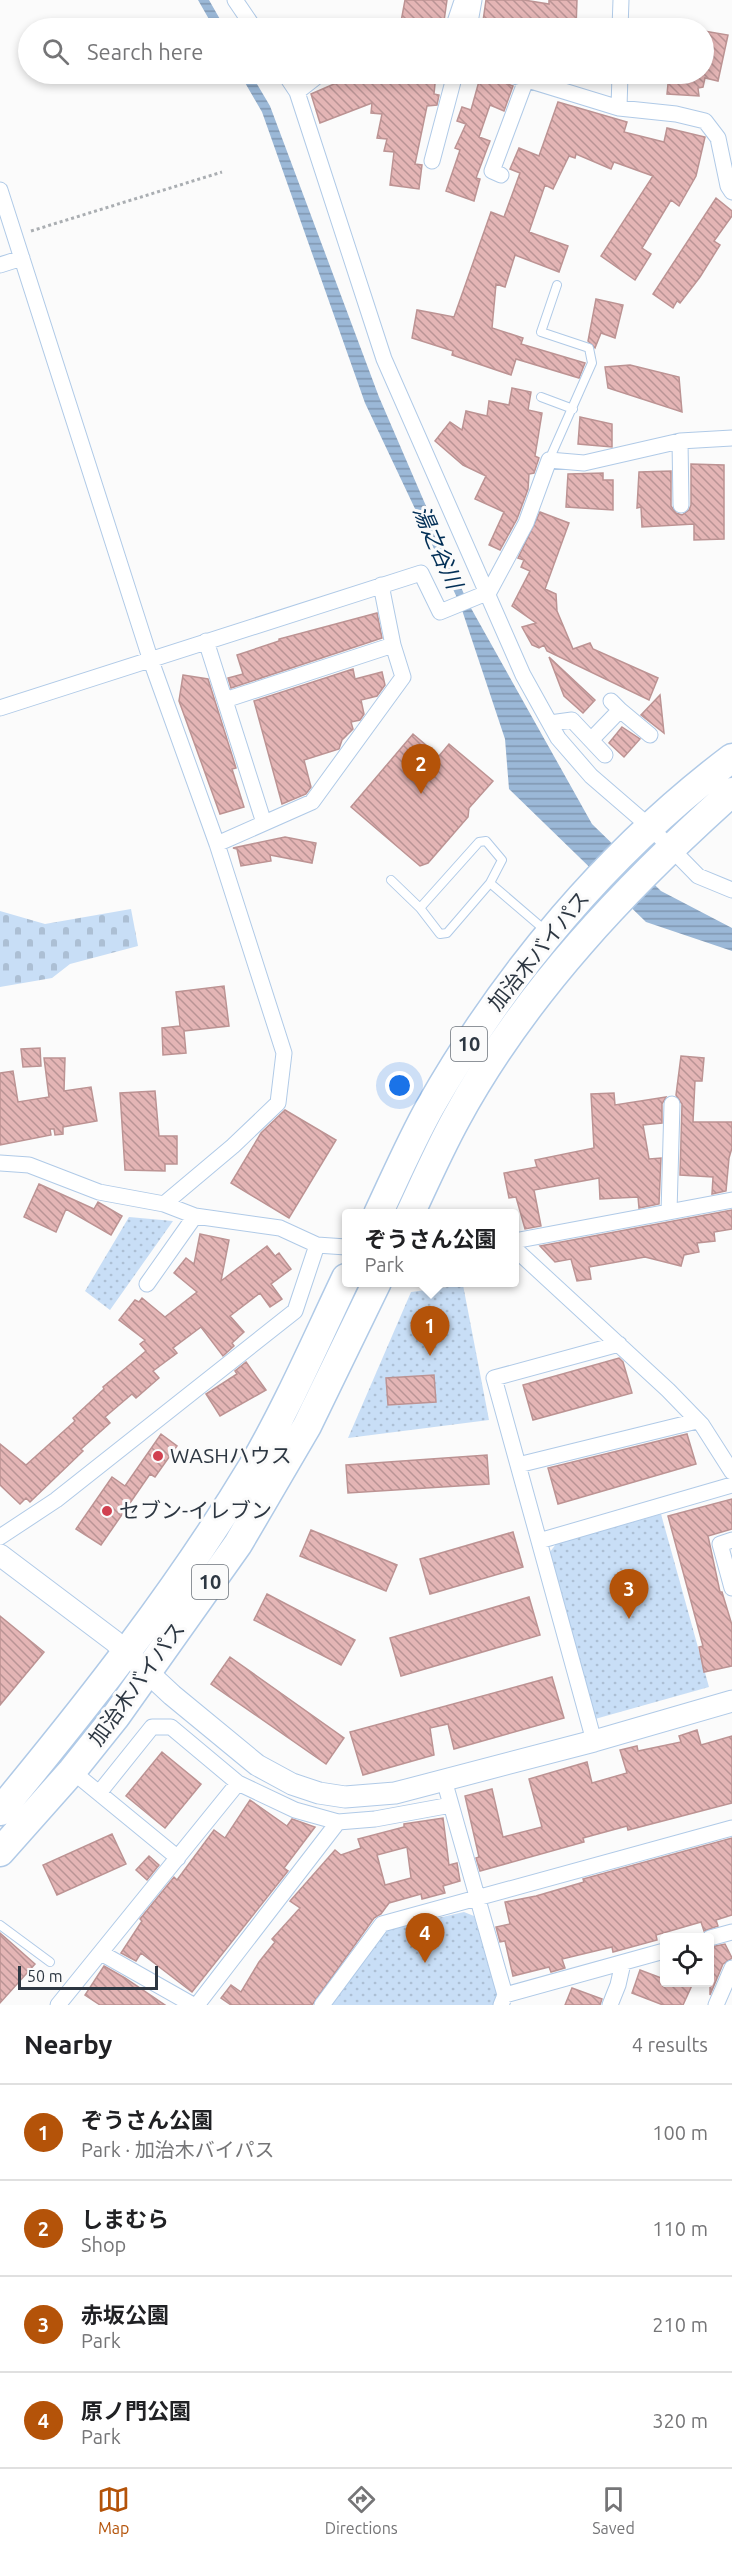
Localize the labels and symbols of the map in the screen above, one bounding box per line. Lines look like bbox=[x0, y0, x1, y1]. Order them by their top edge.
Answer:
water label: 湯之谷川 bbox=[409, 502, 469, 594]
pin: 2 bbox=[402, 744, 440, 794]
street label: 加治木バイパス bbox=[483, 886, 594, 1015]
road number: 10 bbox=[451, 1027, 487, 1061]
your location bbox=[385, 1071, 414, 1100]
pin: 1 bbox=[410, 1306, 450, 1356]
place label: WASHハウス bbox=[170, 1443, 292, 1467]
marker: WASHハウス bbox=[151, 1449, 165, 1463]
place label: セブン-イレブン bbox=[119, 1498, 272, 1522]
marker: セブン-イレブン bbox=[100, 1504, 114, 1518]
road number: 10 bbox=[192, 1565, 228, 1599]
pin: 3 bbox=[610, 1570, 648, 1619]
street label: 加治木バイパス bbox=[83, 1617, 189, 1750]
pin: 4 bbox=[406, 1914, 444, 1963]
scale bar bbox=[18, 1963, 158, 1990]

